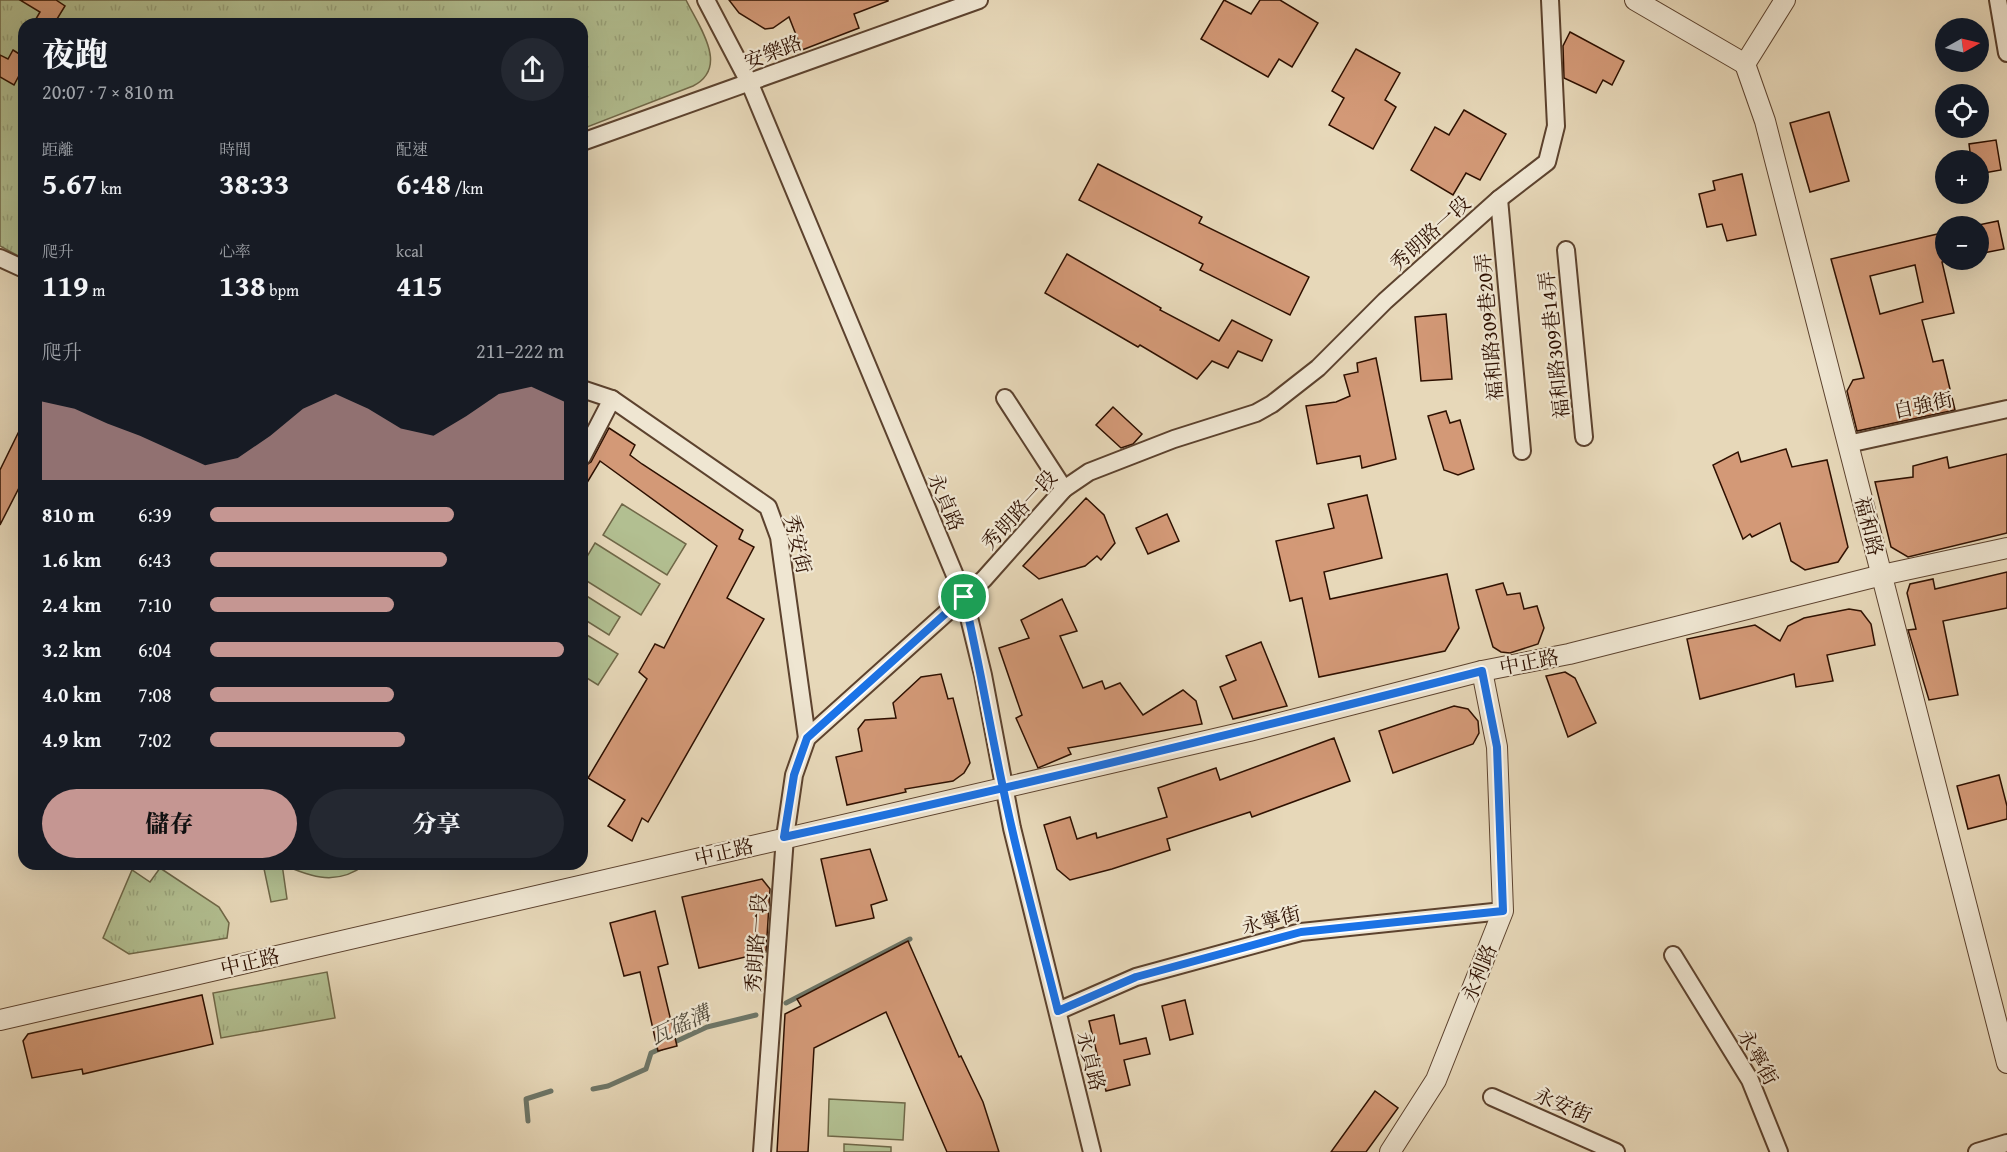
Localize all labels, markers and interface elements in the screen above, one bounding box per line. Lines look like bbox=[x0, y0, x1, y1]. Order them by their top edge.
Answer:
north arrow bbox=[1935, 18, 1989, 72]
map controls bbox=[1935, 18, 1989, 270]
street label: 安樂路 bbox=[740, 27, 806, 76]
text: 夜跑 bbox=[42, 30, 108, 78]
button: share bbox=[501, 38, 564, 101]
text: 20:07 · 7 × 810 m bbox=[42, 77, 174, 106]
button: locate bbox=[1935, 84, 1989, 138]
text: 距離 bbox=[42, 137, 74, 161]
text: 時間 bbox=[219, 137, 251, 161]
text: 配速 bbox=[396, 137, 428, 161]
button: + bbox=[1935, 150, 1989, 204]
text: 5.67 bbox=[42, 161, 97, 205]
text: 38:33 bbox=[219, 161, 290, 205]
text: 6:48 bbox=[396, 161, 451, 205]
text: km bbox=[97, 176, 122, 200]
text: /km bbox=[451, 176, 483, 200]
street label: 秀朗路一段 bbox=[1383, 188, 1477, 277]
button: − bbox=[1935, 216, 1989, 270]
text: 爬升 bbox=[42, 239, 74, 263]
text: 心率 bbox=[219, 239, 251, 263]
text: kcal bbox=[396, 239, 423, 263]
street label: 福和路309巷20弄 bbox=[1468, 252, 1509, 402]
text: 119 bbox=[42, 263, 89, 307]
text: 138 bbox=[219, 263, 266, 307]
text: 415 bbox=[396, 263, 443, 307]
street label: 福和路309巷14弄 bbox=[1531, 270, 1576, 420]
text: m bbox=[89, 278, 105, 302]
text: bpm bbox=[266, 278, 299, 302]
text: 211–222 m bbox=[476, 336, 564, 365]
text: 爬升 bbox=[42, 337, 82, 366]
street label: 自強街 bbox=[1891, 384, 1955, 425]
street label: 秀朗路一段 bbox=[974, 463, 1063, 556]
street label: 永貞路 bbox=[921, 469, 972, 535]
street label: 福和路 bbox=[1848, 493, 1891, 558]
text: 810 m bbox=[42, 500, 95, 529]
text: 6:39 bbox=[138, 500, 172, 529]
street label: 秀安街 bbox=[778, 511, 819, 576]
text: 1.6 km bbox=[42, 545, 101, 574]
text: 6:43 bbox=[138, 545, 172, 574]
pin bbox=[938, 571, 989, 622]
icon: arrive bbox=[947, 580, 980, 613]
text: 2.4 km bbox=[42, 590, 101, 619]
text: 7:10 bbox=[138, 590, 172, 619]
text: 3.2 km bbox=[42, 635, 101, 664]
text: 6:04 bbox=[138, 635, 172, 664]
street label: 中正路 bbox=[1497, 642, 1561, 681]
text: 4.0 km bbox=[42, 680, 101, 709]
text: 7:08 bbox=[138, 680, 172, 709]
text: 4.9 km bbox=[42, 725, 101, 754]
text: 7:02 bbox=[138, 725, 172, 754]
button: 儲存 bbox=[42, 789, 297, 858]
button: 分享 bbox=[309, 789, 564, 858]
street label: 中正路 bbox=[691, 831, 756, 872]
street label: 秀朗路一段 bbox=[738, 892, 773, 994]
street label: 永寧街 bbox=[1238, 898, 1303, 941]
street label: 永利路 bbox=[1454, 940, 1503, 1006]
street label: 中正路 bbox=[217, 941, 282, 982]
water label: 瓦磘溝 bbox=[645, 996, 718, 1052]
street label: 永寧街 bbox=[1731, 1023, 1786, 1090]
street label: 永貞路 bbox=[1070, 1028, 1113, 1093]
street label: 永安街 bbox=[1530, 1079, 1596, 1130]

